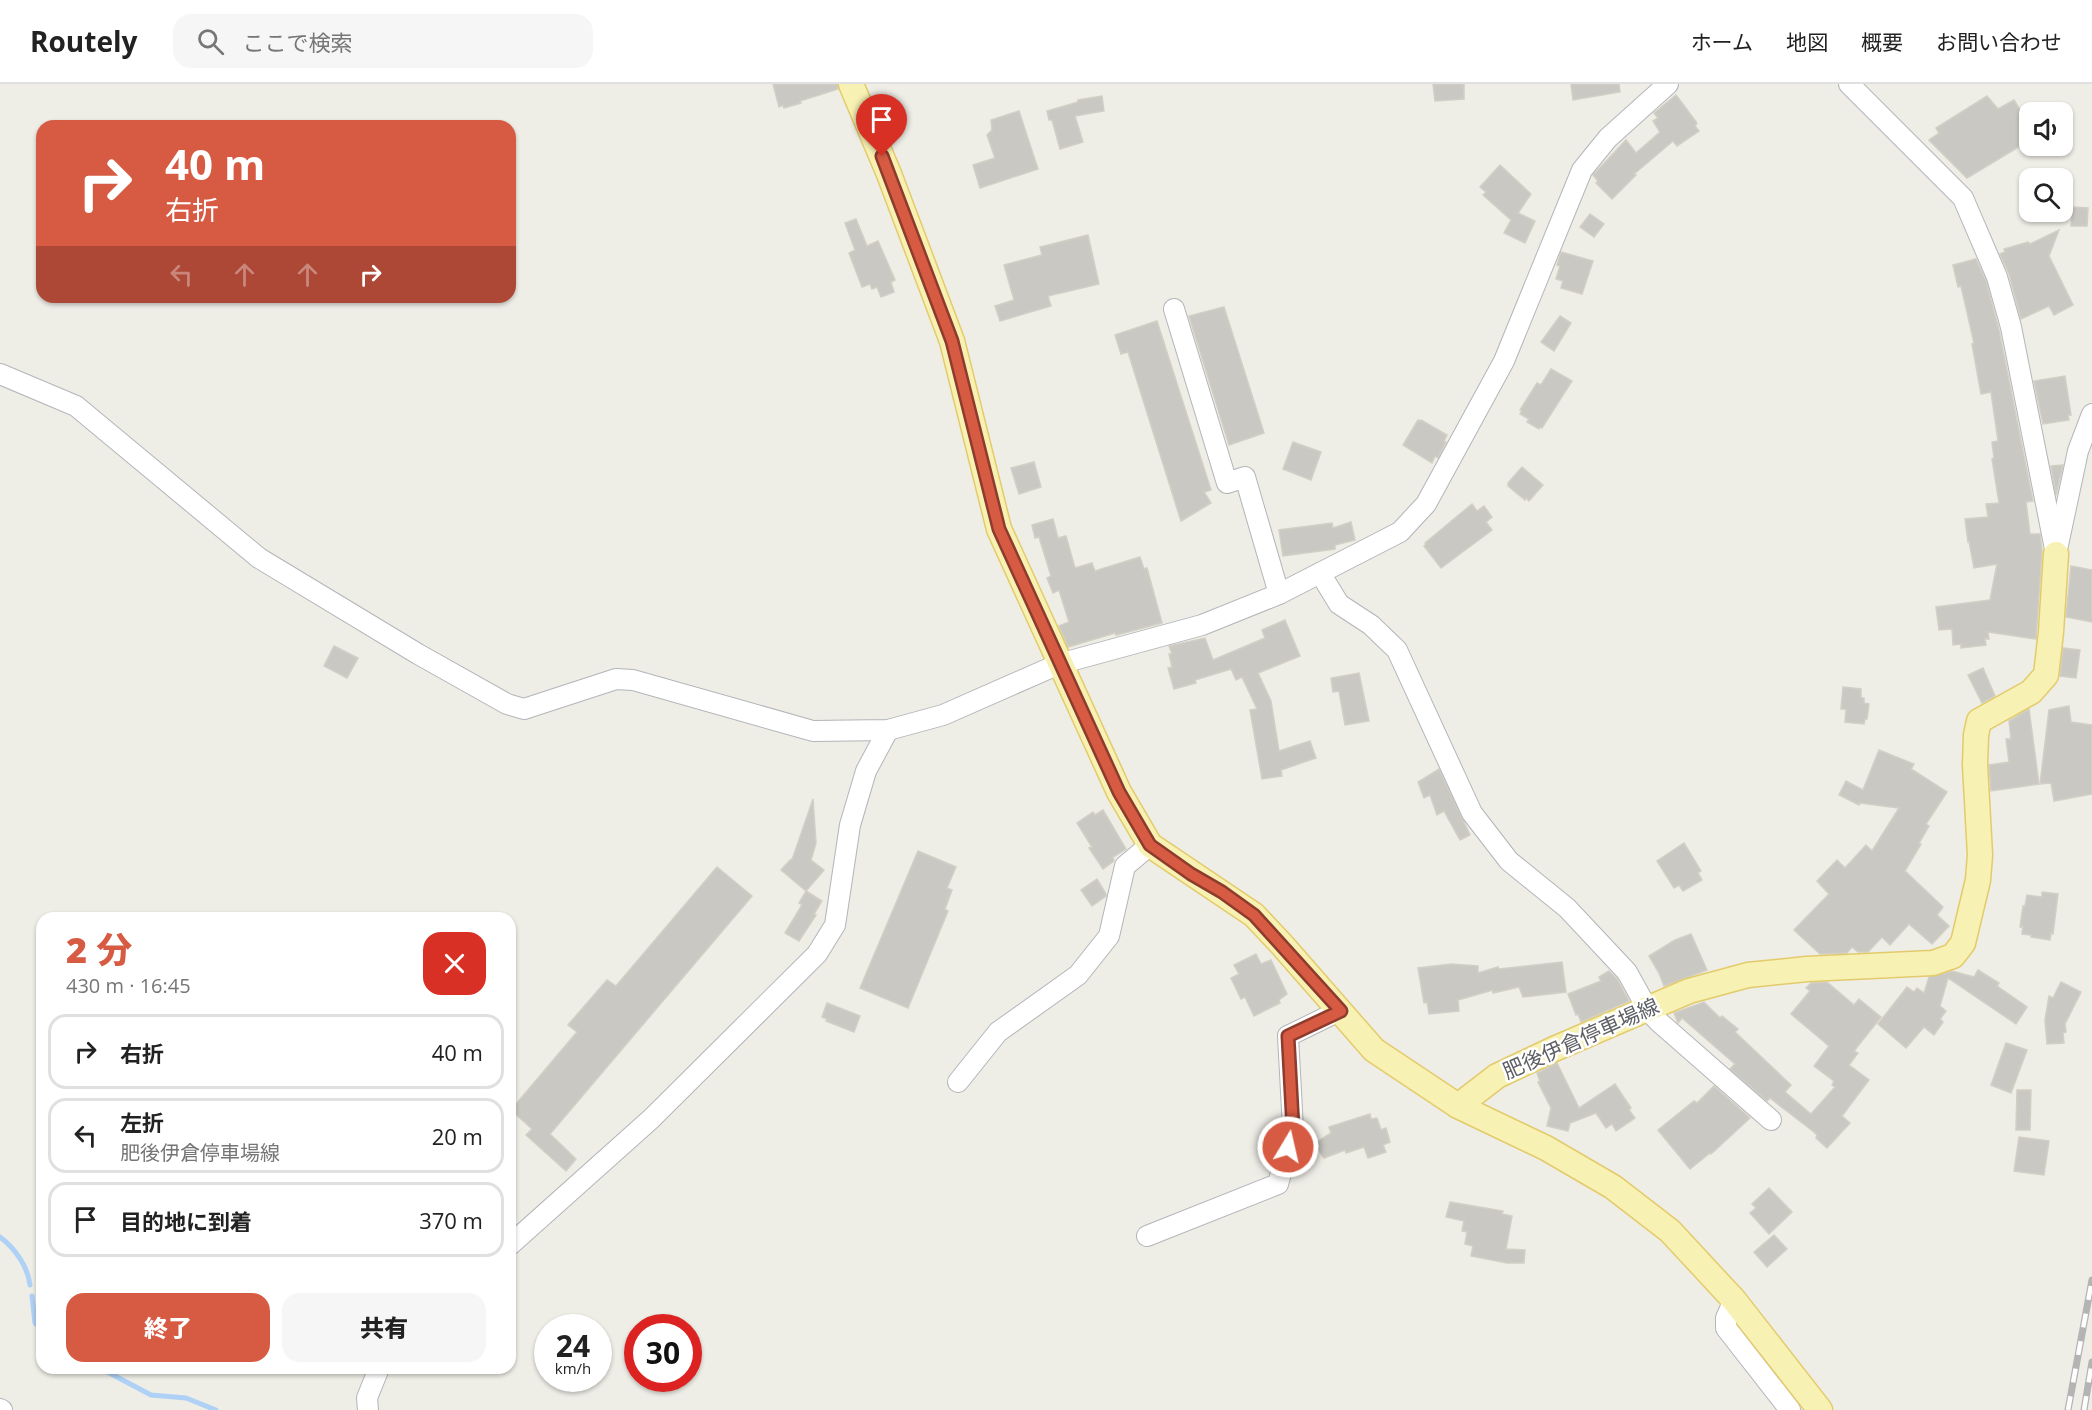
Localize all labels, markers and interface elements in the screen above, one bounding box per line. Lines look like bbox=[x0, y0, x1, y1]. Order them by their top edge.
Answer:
search box bbox=[173, 14, 593, 68]
text: Routely bbox=[30, 22, 137, 60]
icon: search bbox=[194, 25, 227, 58]
text: ここで検索 bbox=[242, 27, 352, 57]
text: ホーム bbox=[1691, 28, 1753, 56]
text: 地図 bbox=[1786, 28, 1828, 56]
text: 概要 bbox=[1861, 28, 1903, 56]
text: お問い合わせ bbox=[1936, 28, 2062, 56]
pin bbox=[856, 94, 907, 156]
map controls bbox=[2019, 102, 2073, 222]
button: sound bbox=[2019, 102, 2073, 156]
icon: arrive bbox=[865, 103, 898, 136]
text: 40 m bbox=[165, 135, 265, 192]
icon: right bbox=[66, 144, 144, 222]
button: search bbox=[2019, 168, 2073, 222]
text: 右折 bbox=[165, 191, 219, 228]
icon: left bbox=[165, 258, 198, 291]
icon: ahead bbox=[228, 258, 261, 291]
icon: ahead bbox=[291, 258, 324, 291]
icon: right bbox=[354, 258, 387, 291]
text: 2 分 bbox=[66, 925, 132, 974]
button: close bbox=[423, 932, 486, 995]
text: 430 m · 16:45 bbox=[66, 972, 191, 999]
street label: 肥後伊倉停車場線 bbox=[1498, 991, 1663, 1085]
icon: right bbox=[69, 1035, 102, 1068]
text: 40 m bbox=[432, 1037, 483, 1067]
text: 右折 bbox=[120, 1038, 164, 1068]
text: 左折 bbox=[120, 1107, 164, 1137]
position arrow bbox=[1256, 1115, 1320, 1179]
icon: left bbox=[69, 1119, 102, 1152]
text: 20 m bbox=[432, 1121, 483, 1151]
text: 肥後伊倉停車場線 bbox=[120, 1139, 280, 1166]
icon: arrive bbox=[69, 1203, 102, 1236]
text: 370 m bbox=[419, 1205, 483, 1235]
text: 目的地に到着 bbox=[120, 1206, 252, 1236]
button: 終了 bbox=[66, 1293, 270, 1362]
button: 共有 bbox=[282, 1293, 486, 1362]
speed limit sign: 30 bbox=[624, 1314, 702, 1392]
text: 24 bbox=[556, 1325, 590, 1366]
text: km/h bbox=[555, 1358, 591, 1378]

